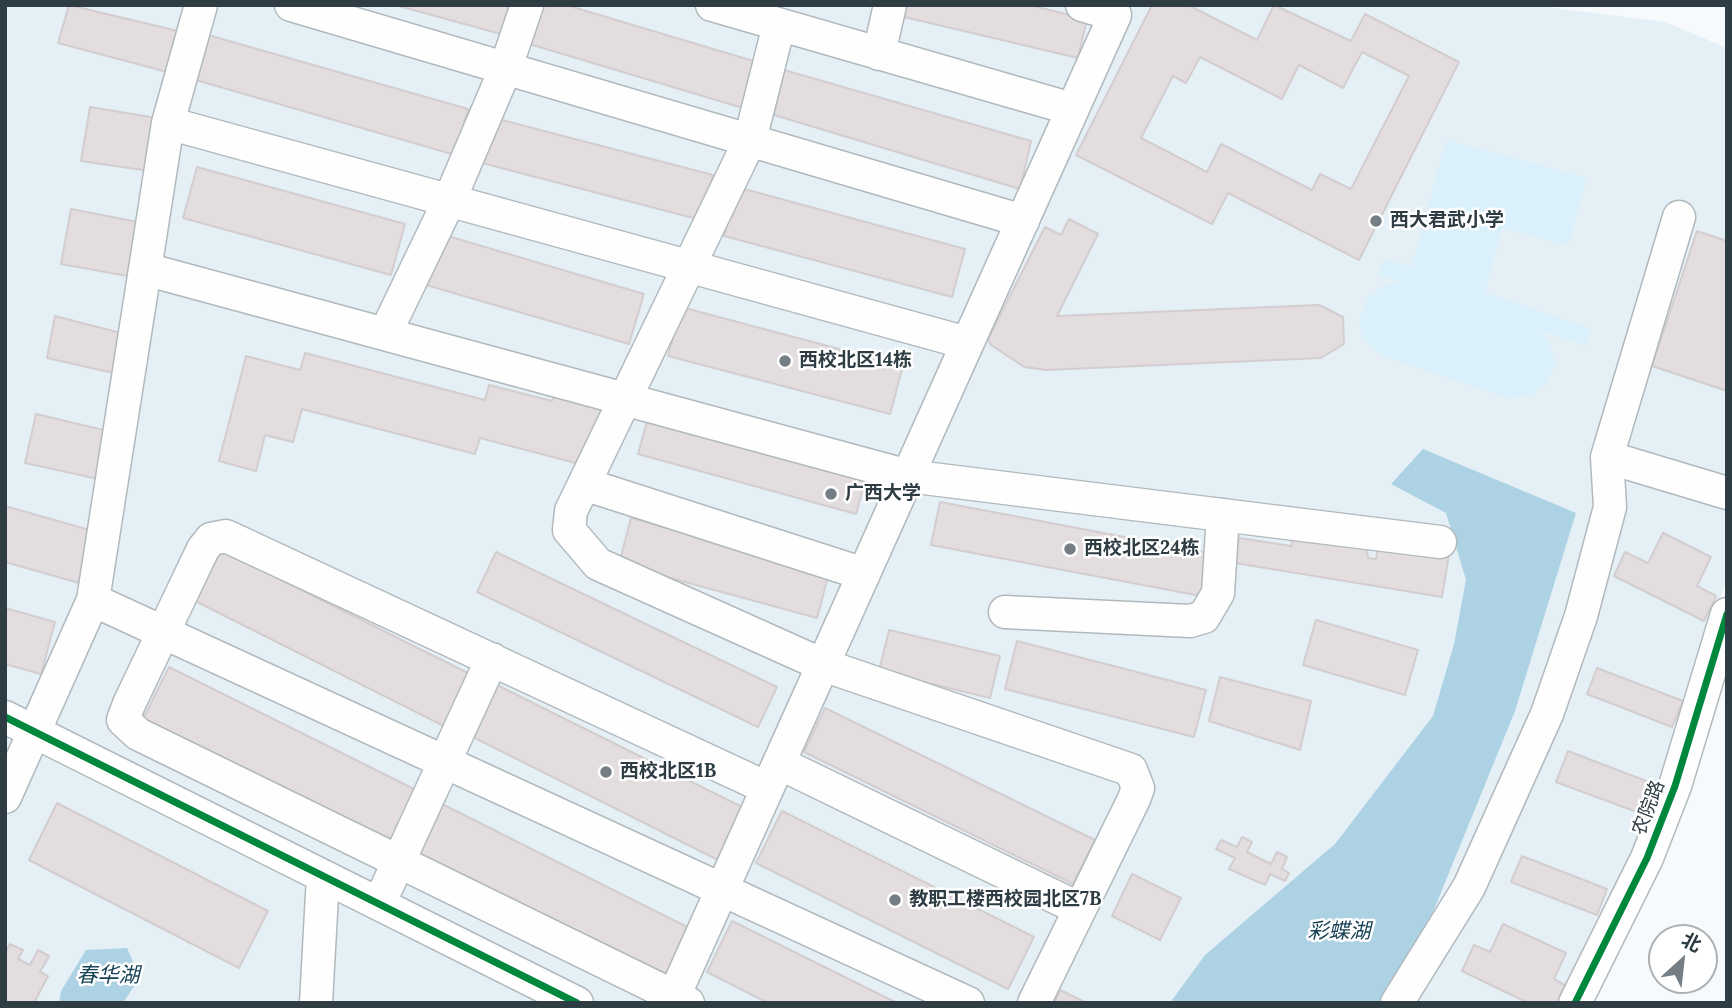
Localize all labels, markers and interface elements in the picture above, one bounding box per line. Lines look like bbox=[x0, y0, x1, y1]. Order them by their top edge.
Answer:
place label: 西大君武小学 bbox=[1390, 210, 1504, 232]
marker: 西大君武小学 bbox=[1368, 213, 1384, 229]
place label: 西校北区14栋 bbox=[799, 350, 912, 372]
marker: 西校北区14栋 bbox=[777, 353, 793, 369]
place label: 广西大学 bbox=[845, 483, 921, 505]
marker: 广西大学 bbox=[823, 486, 839, 502]
place label: 西校北区24栋 bbox=[1084, 538, 1200, 560]
marker: 西校北区24栋 bbox=[1062, 541, 1078, 557]
place label: 西校北区1B bbox=[620, 761, 716, 783]
marker: 西校北区1B bbox=[598, 764, 614, 780]
street label: 农院路 bbox=[1628, 777, 1670, 839]
place label: 教职工楼西校园北区7B bbox=[909, 889, 1101, 911]
marker: 教职工楼西校园北区7B bbox=[887, 892, 903, 908]
water label: 彩蝶湖 bbox=[1308, 919, 1370, 945]
north arrow bbox=[1648, 924, 1718, 994]
text: 北 bbox=[1678, 927, 1706, 957]
water label: 春华湖 bbox=[77, 963, 139, 989]

